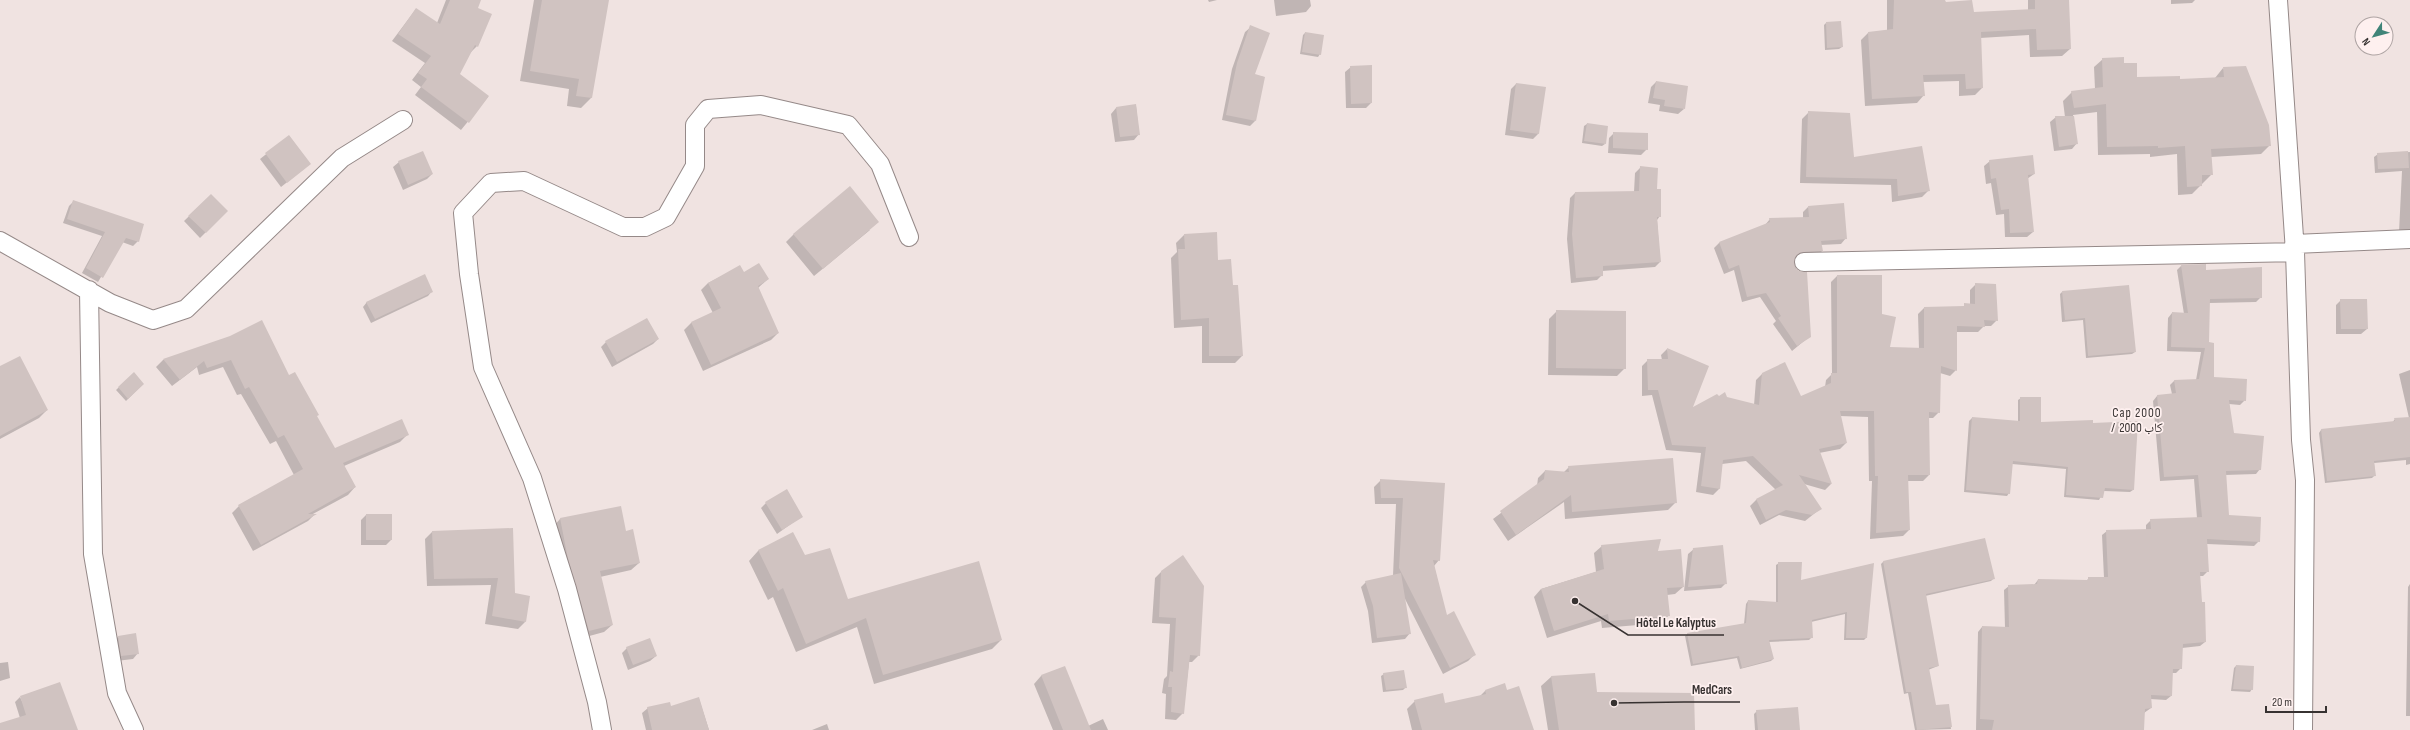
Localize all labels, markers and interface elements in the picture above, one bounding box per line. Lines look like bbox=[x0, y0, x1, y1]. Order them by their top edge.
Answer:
north arrow bbox=[2354, 16, 2394, 56]
text: N bbox=[2359, 35, 2373, 48]
district label: Cap 2000 / كاب 2000 bbox=[2111, 405, 2163, 436]
callout: Hôtel Le Kalyptus bbox=[1628, 610, 1724, 635]
text: Hôtel Le Kalyptus bbox=[1636, 615, 1716, 631]
callout: MedCars bbox=[1684, 677, 1740, 702]
text: MedCars bbox=[1692, 682, 1732, 698]
scale bar bbox=[2266, 688, 2326, 714]
text: 20 m bbox=[2272, 695, 2292, 710]

